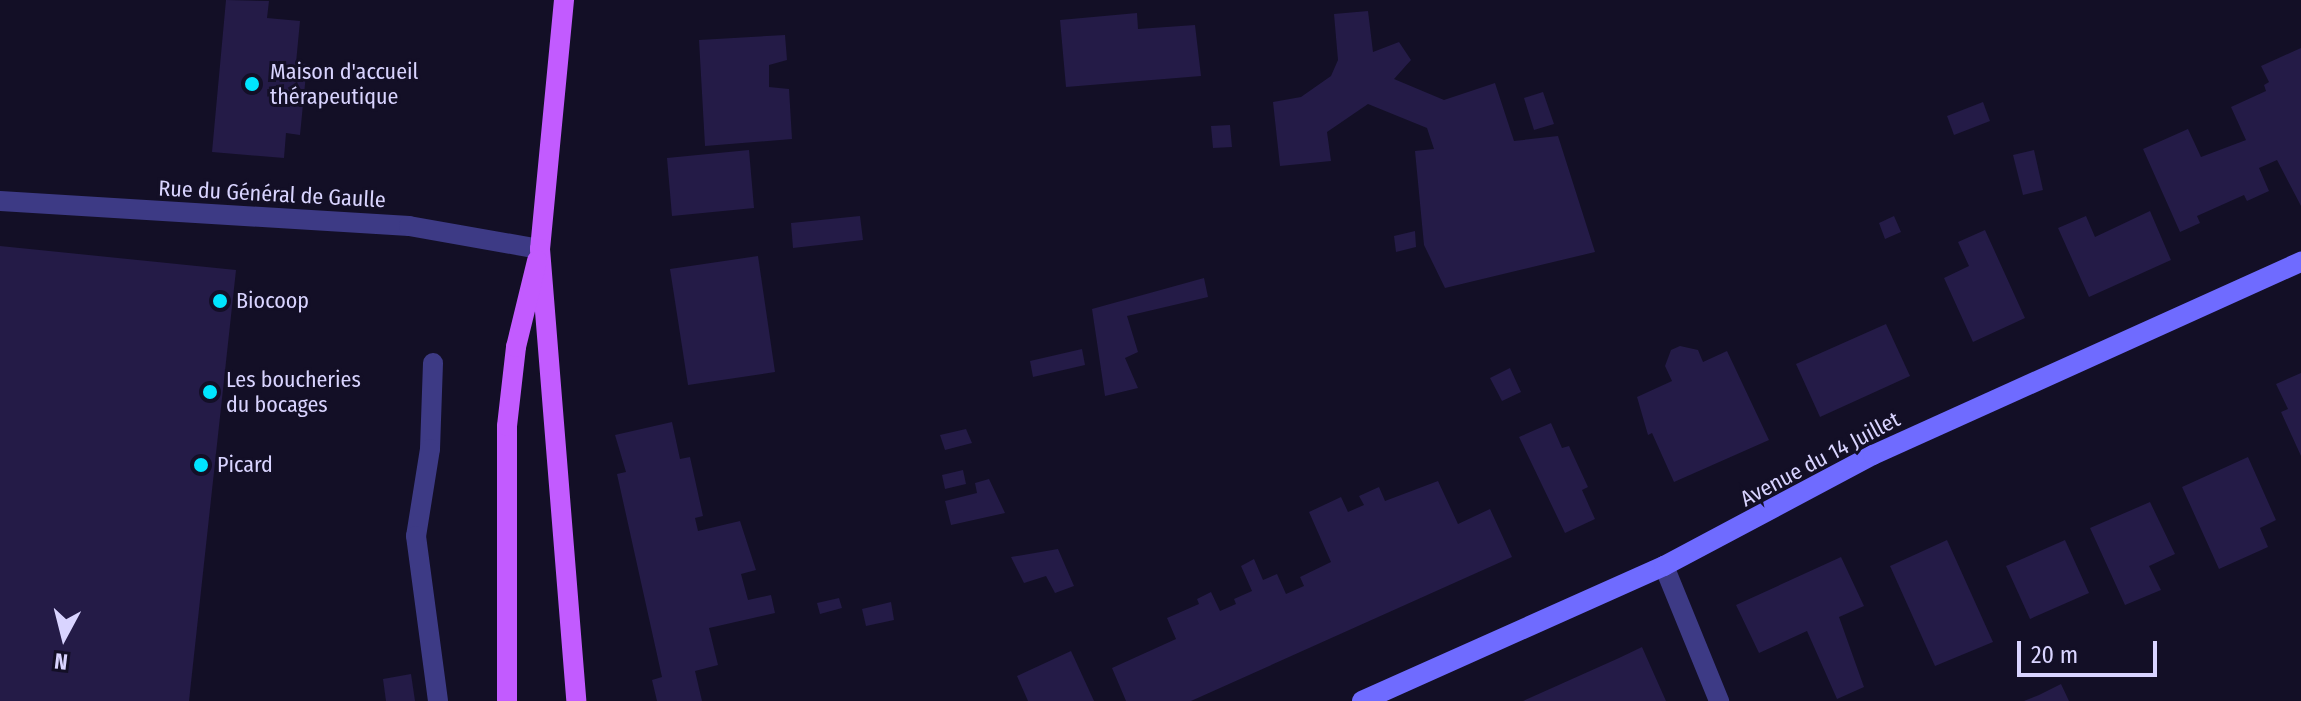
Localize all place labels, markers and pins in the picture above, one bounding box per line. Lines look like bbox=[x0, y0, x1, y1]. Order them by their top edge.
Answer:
place label: Maison d'accueil thérapeutique bbox=[270, 58, 418, 110]
marker: Maison d'accueil thérapeutique bbox=[241, 73, 263, 95]
place label: Biocoop bbox=[236, 288, 309, 314]
marker: Biocoop bbox=[211, 292, 229, 310]
place label: Les boucheries du bocages bbox=[226, 366, 361, 418]
marker: Les boucheries du bocages bbox=[201, 383, 219, 401]
place label: Picard bbox=[217, 452, 273, 478]
marker: Picard bbox=[192, 456, 210, 474]

